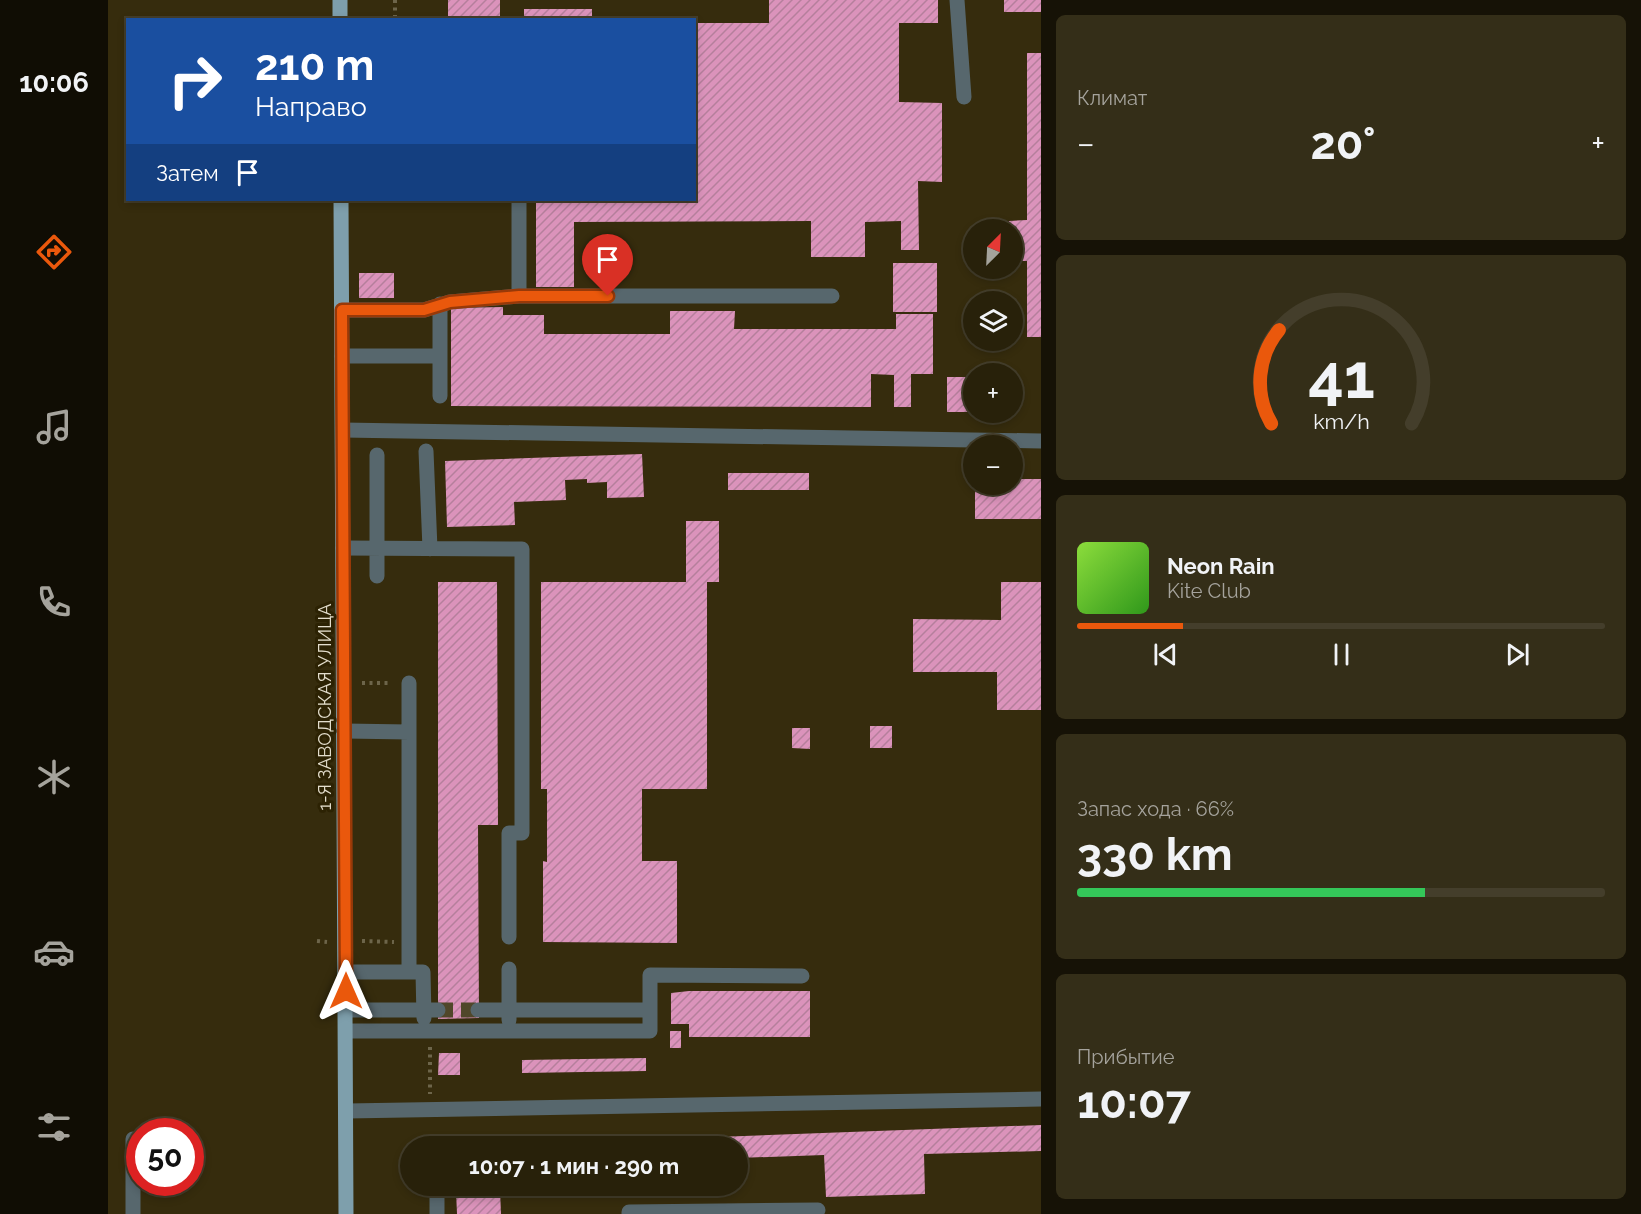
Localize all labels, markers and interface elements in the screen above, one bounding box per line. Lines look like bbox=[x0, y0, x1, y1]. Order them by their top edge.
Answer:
text: 210 m bbox=[255, 41, 374, 90]
icon: right bbox=[156, 42, 234, 120]
text: 10:06 bbox=[19, 67, 89, 98]
text: Климат bbox=[1077, 86, 1147, 110]
text: Направо bbox=[255, 91, 367, 122]
text: 20° bbox=[1310, 117, 1376, 170]
text: − bbox=[1077, 124, 1095, 163]
text: + bbox=[1591, 124, 1605, 163]
icon: arrive bbox=[231, 156, 264, 189]
text: Затем bbox=[156, 160, 219, 186]
north arrow bbox=[963, 219, 1023, 279]
map controls bbox=[963, 219, 1023, 495]
icon: directions bbox=[33, 231, 75, 273]
pin bbox=[582, 234, 633, 296]
icon: arrive bbox=[591, 243, 624, 276]
button: layers bbox=[963, 291, 1023, 351]
text: 41 bbox=[1308, 339, 1374, 413]
button: + bbox=[963, 363, 1023, 423]
icon: music bbox=[33, 406, 75, 448]
text: km/h bbox=[1313, 410, 1369, 435]
button: − bbox=[963, 435, 1023, 495]
text: Neon Rain bbox=[1167, 553, 1275, 579]
text: Kite Club bbox=[1167, 579, 1251, 603]
icon: phone bbox=[33, 581, 75, 623]
street label: 1-Я ЗАВОДСКАЯ УЛИЦА bbox=[314, 603, 335, 811]
icon: previous bbox=[1149, 638, 1182, 671]
icon: pause bbox=[1325, 638, 1358, 671]
icon: next bbox=[1501, 638, 1534, 671]
icon: climate bbox=[33, 756, 75, 798]
text: Запас хода · 66% bbox=[1077, 797, 1234, 821]
text: 330 km bbox=[1077, 828, 1233, 881]
icon: car bbox=[33, 931, 75, 973]
position arrow bbox=[314, 959, 378, 1023]
text: Прибытие bbox=[1077, 1045, 1174, 1069]
text: 10:07 bbox=[1077, 1076, 1191, 1129]
icon: filters bbox=[33, 1106, 75, 1148]
speed limit sign: 50 bbox=[126, 1118, 204, 1196]
text: 10:07 · 1 мин · 290 m bbox=[469, 1153, 679, 1179]

